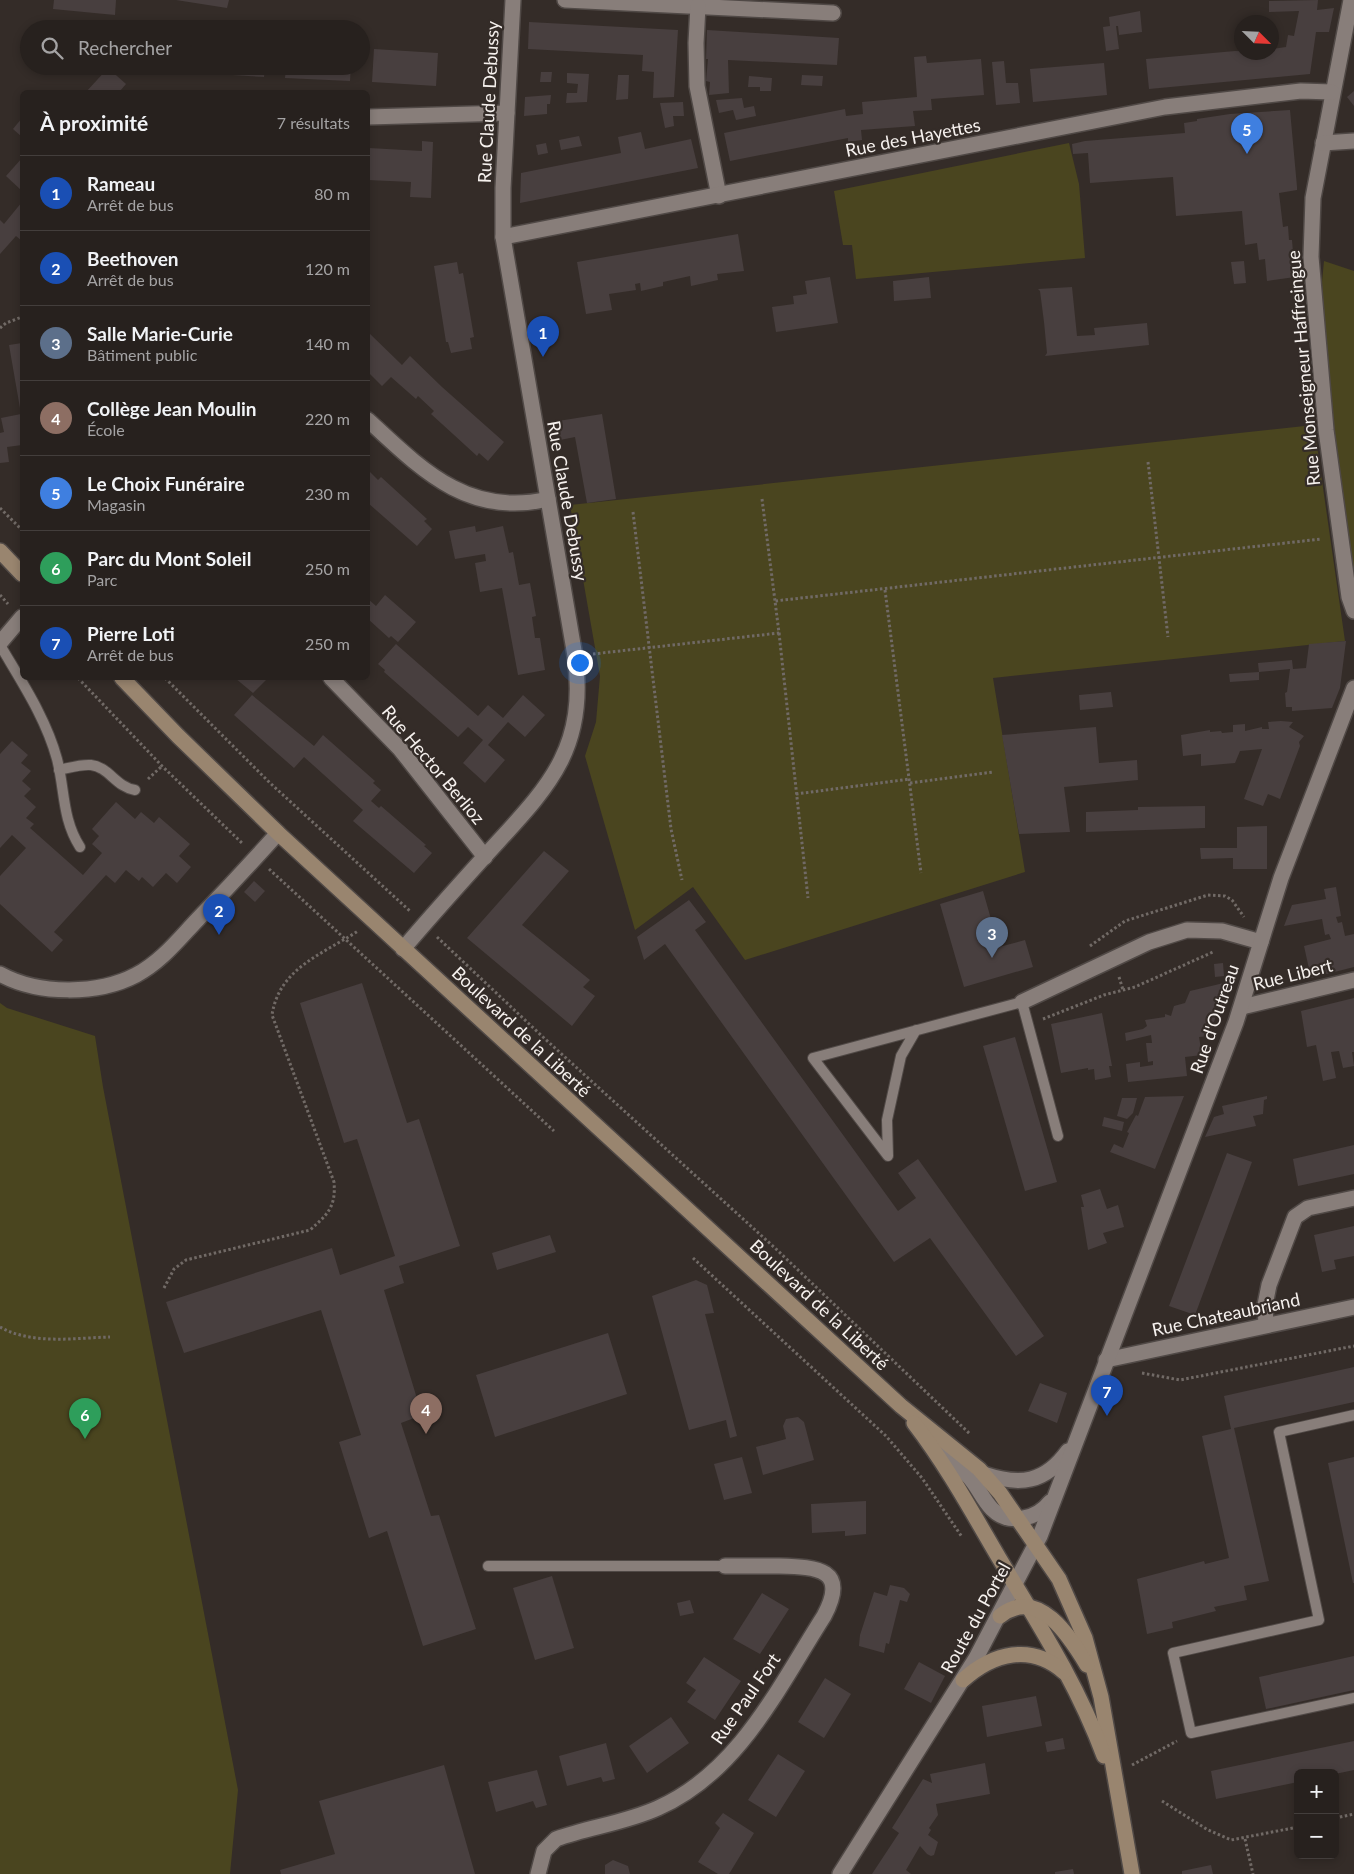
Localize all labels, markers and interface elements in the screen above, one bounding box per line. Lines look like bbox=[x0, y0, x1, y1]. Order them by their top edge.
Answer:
north arrow bbox=[1234, 15, 1279, 60]
search box bbox=[20, 20, 370, 75]
street label: Rue Claude Debussy bbox=[473, 20, 503, 184]
icon: search bbox=[38, 34, 66, 62]
text: Rechercher bbox=[78, 36, 172, 59]
text: À proximité bbox=[40, 110, 148, 135]
text: 7 résultats bbox=[277, 113, 350, 132]
street label: Rue des Hayettes bbox=[843, 113, 982, 161]
pin: 5 bbox=[1231, 113, 1263, 154]
text: Rameau bbox=[87, 172, 155, 195]
text: 1 bbox=[51, 184, 61, 203]
text: 80 m bbox=[314, 184, 350, 203]
text: Arrêt de bus bbox=[87, 195, 174, 214]
text: Beethoven bbox=[87, 247, 179, 270]
street label: Rue Monseigneur Haffreingue bbox=[1282, 249, 1324, 487]
text: 2 bbox=[51, 259, 61, 278]
text: 120 m bbox=[305, 259, 350, 278]
text: Arrêt de bus bbox=[87, 270, 174, 289]
pin: 1 bbox=[527, 316, 559, 357]
text: Salle Marie-Curie bbox=[87, 322, 233, 345]
text: 3 bbox=[51, 334, 61, 353]
text: 140 m bbox=[305, 334, 350, 353]
text: Bâtiment public bbox=[87, 345, 197, 364]
text: Collège Jean Moulin bbox=[87, 397, 256, 420]
text: 4 bbox=[51, 409, 61, 428]
text: 220 m bbox=[305, 409, 350, 428]
street label: Rue Claude Debussy bbox=[543, 419, 593, 583]
text: École bbox=[87, 420, 125, 439]
text: Le Choix Funéraire bbox=[87, 472, 245, 495]
text: 5 bbox=[51, 484, 61, 503]
text: 230 m bbox=[305, 484, 350, 503]
text: Magasin bbox=[87, 495, 146, 514]
text: Parc du Mont Soleil bbox=[87, 547, 251, 570]
text: 6 bbox=[51, 559, 61, 578]
text: 250 m bbox=[305, 559, 350, 578]
text: Parc bbox=[87, 570, 117, 589]
text: Pierre Loti bbox=[87, 622, 175, 645]
text: 7 bbox=[51, 634, 61, 653]
text: 250 m bbox=[305, 634, 350, 653]
text: Arrêt de bus bbox=[87, 645, 174, 664]
your location bbox=[567, 650, 593, 676]
street label: Rue Hector Berlioz bbox=[378, 700, 490, 828]
pin: 2 bbox=[203, 894, 235, 935]
pin: 3 bbox=[976, 917, 1008, 958]
street label: Rue Libert bbox=[1251, 953, 1335, 995]
street label: Boulevard de la Liberté bbox=[448, 961, 596, 1101]
street label: Rue d'Outreau bbox=[1185, 961, 1243, 1076]
street label: Boulevard de la Liberté bbox=[746, 1234, 894, 1374]
street label: Rue Chateaubriand bbox=[1150, 1288, 1302, 1340]
pin: 7 bbox=[1091, 1375, 1123, 1416]
pin: 4 bbox=[410, 1393, 442, 1434]
pin: 6 bbox=[69, 1398, 101, 1439]
street label: Route du Portel bbox=[936, 1558, 1015, 1677]
street label: Rue Paul Fort bbox=[706, 1648, 785, 1748]
map controls bbox=[1294, 1769, 1339, 1859]
button: + bbox=[1294, 1769, 1339, 1814]
button: − bbox=[1294, 1814, 1339, 1859]

